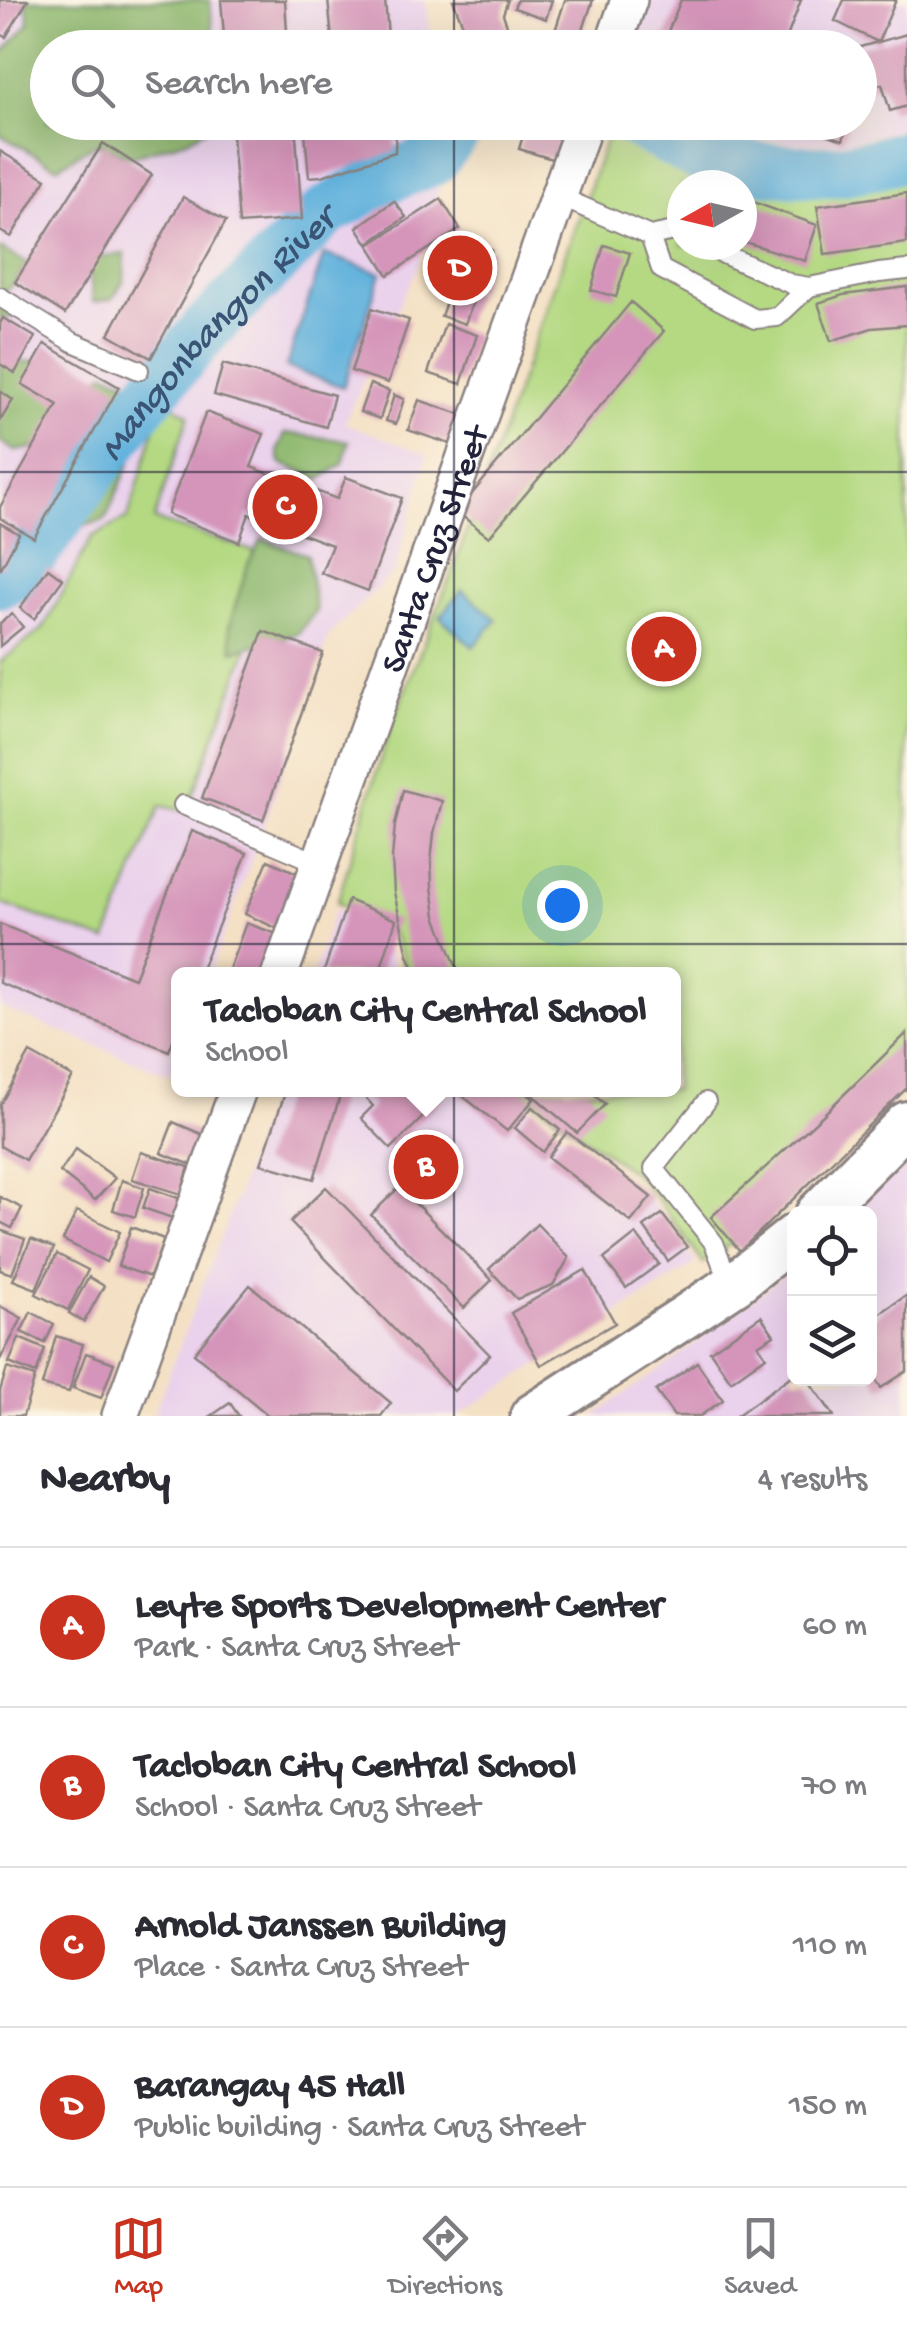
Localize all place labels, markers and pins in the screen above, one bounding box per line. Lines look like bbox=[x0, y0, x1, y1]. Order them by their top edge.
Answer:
pin: D bbox=[428, 230, 492, 306]
pin: C bbox=[252, 470, 318, 544]
pin: A bbox=[632, 612, 696, 686]
pin: B bbox=[394, 1130, 458, 1204]

